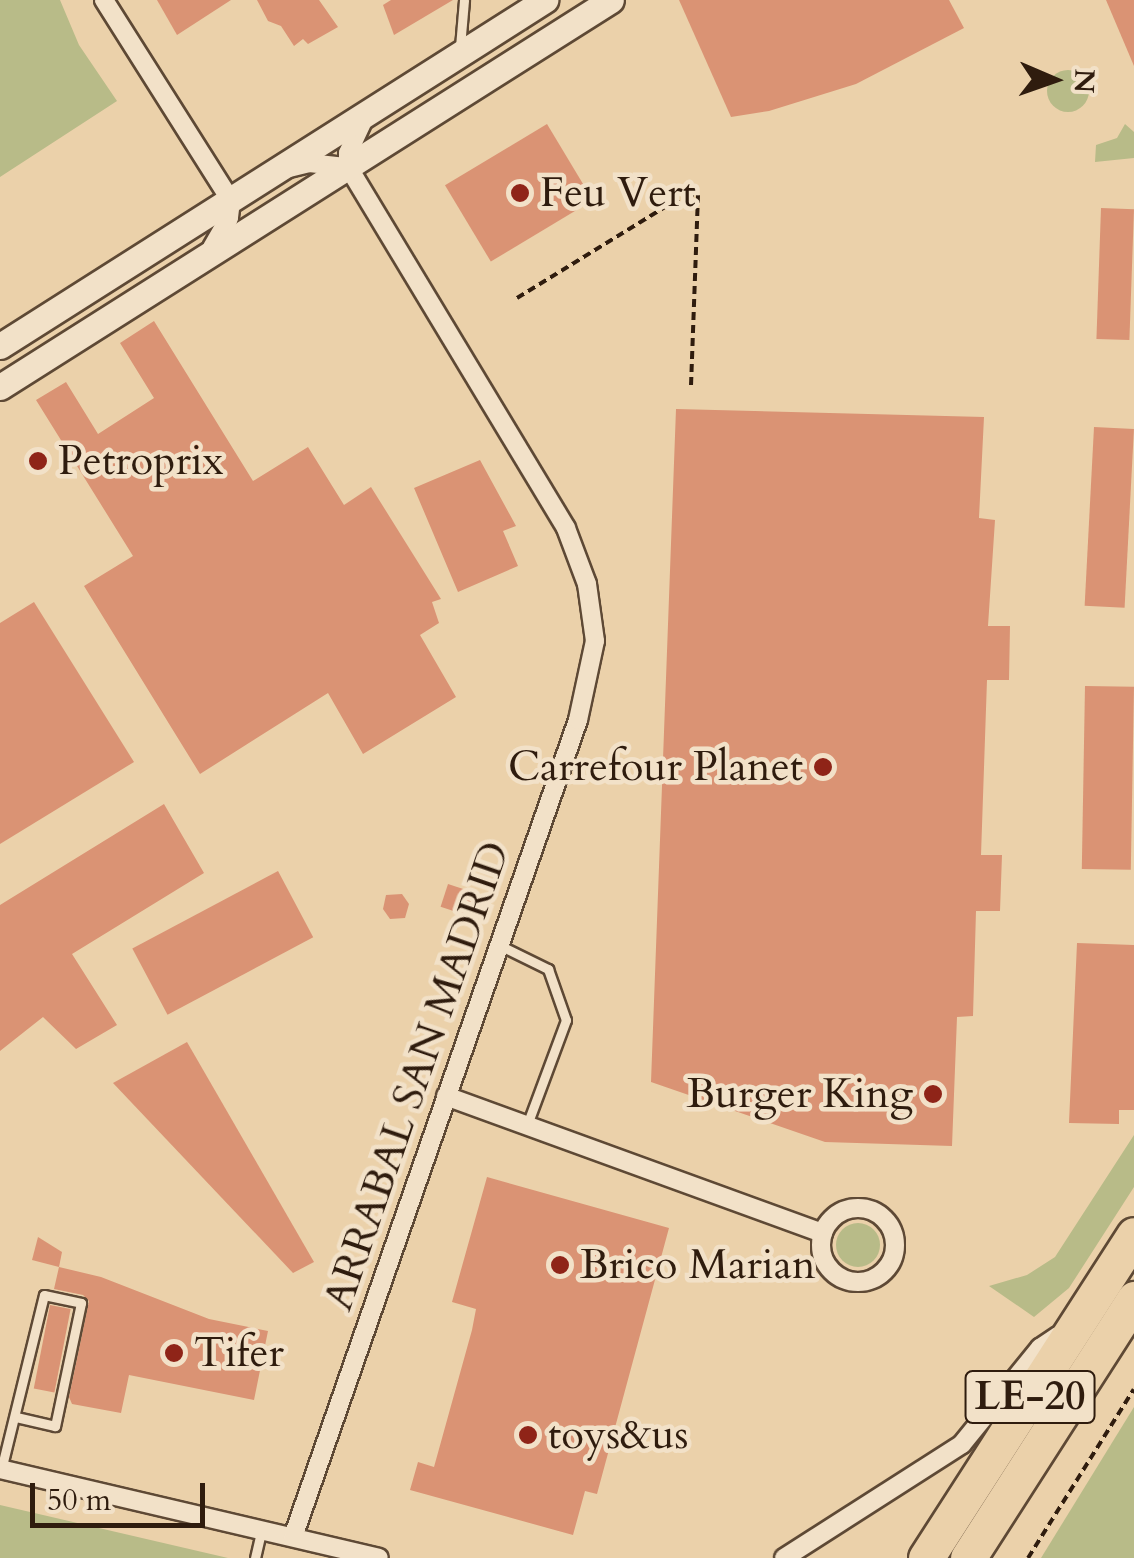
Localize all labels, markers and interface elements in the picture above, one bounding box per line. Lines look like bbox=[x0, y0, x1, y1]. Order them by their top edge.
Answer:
north arrow bbox=[1004, 30, 1104, 130]
text: N bbox=[1065, 68, 1103, 94]
place label: Feu Vert bbox=[540, 168, 696, 218]
marker: Feu Vert bbox=[509, 182, 531, 204]
place label: Petroprix bbox=[58, 436, 224, 486]
marker: Petroprix bbox=[27, 450, 49, 472]
place label: Carrefour Planet bbox=[508, 742, 803, 792]
marker: Carrefour Planet bbox=[812, 756, 834, 778]
street label: ARRABAL SAN MADRID bbox=[313, 835, 521, 1317]
place label: Burger King bbox=[686, 1069, 913, 1119]
marker: Burger King bbox=[922, 1083, 944, 1105]
place label: Brico Marian bbox=[580, 1240, 816, 1290]
marker: Brico Marian bbox=[549, 1254, 571, 1276]
place label: Tifer bbox=[194, 1328, 284, 1378]
marker: Tifer bbox=[163, 1342, 185, 1364]
road number: LE-20 bbox=[962, 1362, 1098, 1432]
place label: toys&us bbox=[548, 1410, 689, 1460]
marker: toys&us bbox=[517, 1424, 539, 1446]
scale bar bbox=[35, 1463, 210, 1525]
text: 50 m bbox=[47, 1480, 111, 1521]

